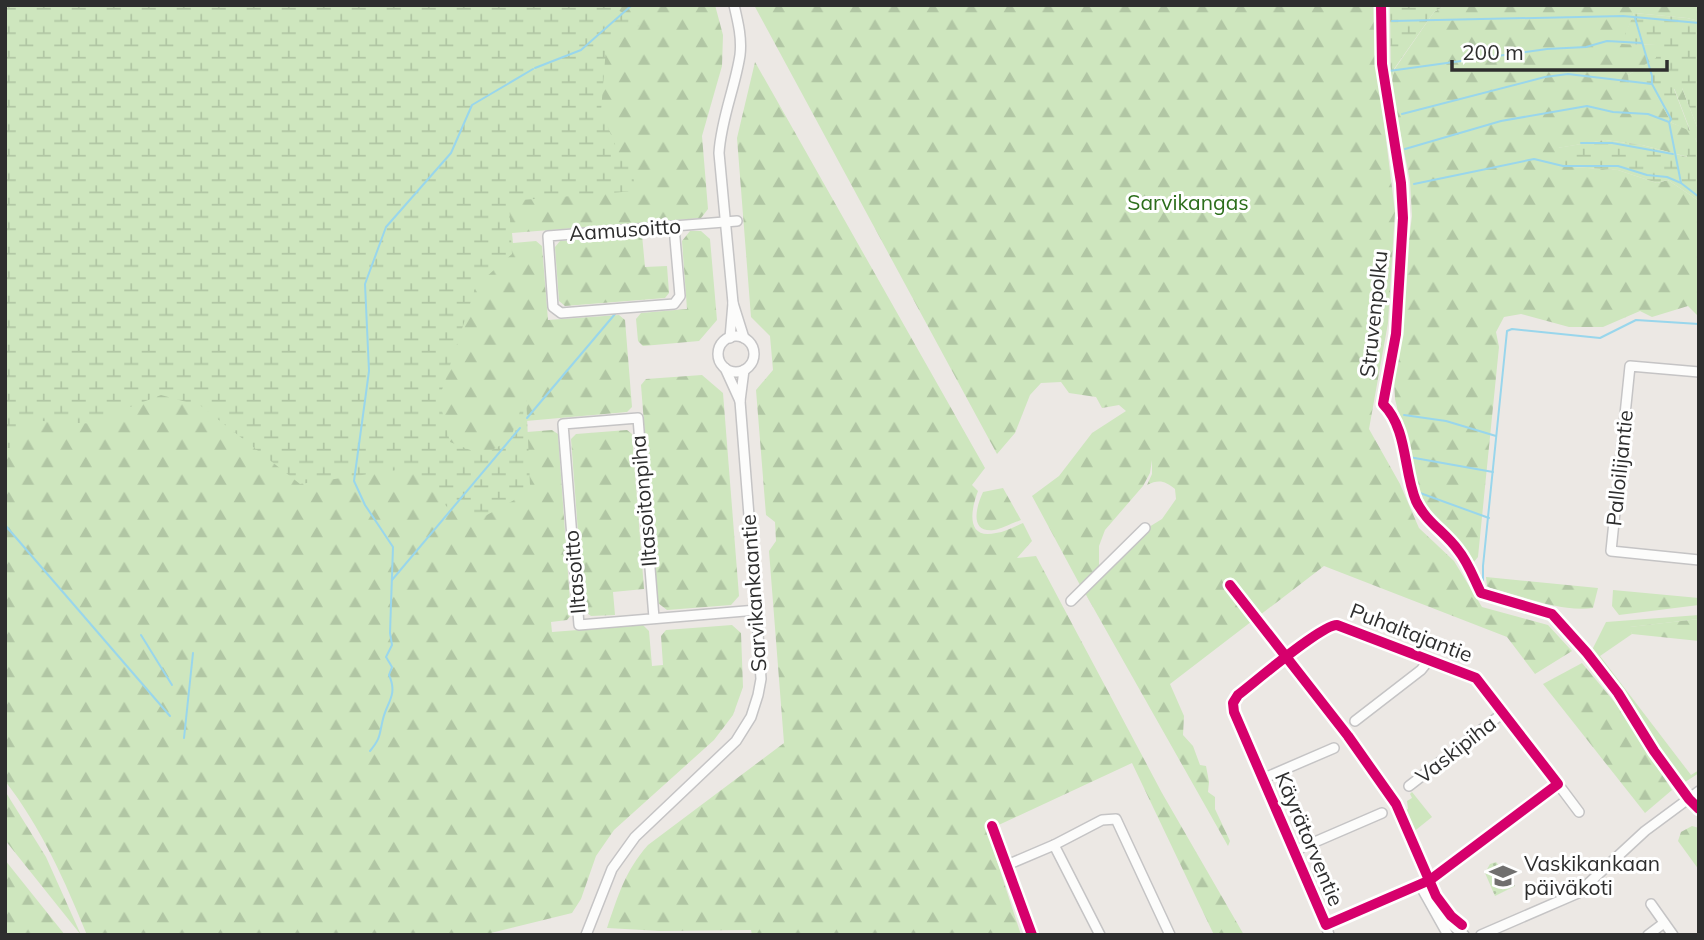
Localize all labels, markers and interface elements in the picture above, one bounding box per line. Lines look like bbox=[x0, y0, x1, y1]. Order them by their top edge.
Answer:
scale bar bbox=[1452, 28, 1667, 72]
text: 200 m bbox=[1462, 39, 1524, 65]
park label: Sarvikangas bbox=[1127, 189, 1249, 215]
street label: Aamusoitto bbox=[568, 212, 682, 246]
street label: Struvenpolku bbox=[1353, 249, 1393, 379]
street label: Palloilijantie bbox=[1600, 409, 1638, 527]
street label: Iltasoitonpiha bbox=[624, 434, 662, 568]
street label: Sarvikankaantie bbox=[735, 514, 771, 673]
street label: Iltasoitto bbox=[557, 529, 591, 615]
street label: Puhaltajantie bbox=[1346, 597, 1476, 667]
street label: Vaskipiha bbox=[1410, 710, 1501, 789]
street label: Käyrätorventie bbox=[1270, 768, 1350, 910]
place label: Vaskikankaan päiväkoti bbox=[1524, 850, 1660, 900]
school or university icon: Vaskikankaan päiväkoti bbox=[1488, 861, 1518, 891]

